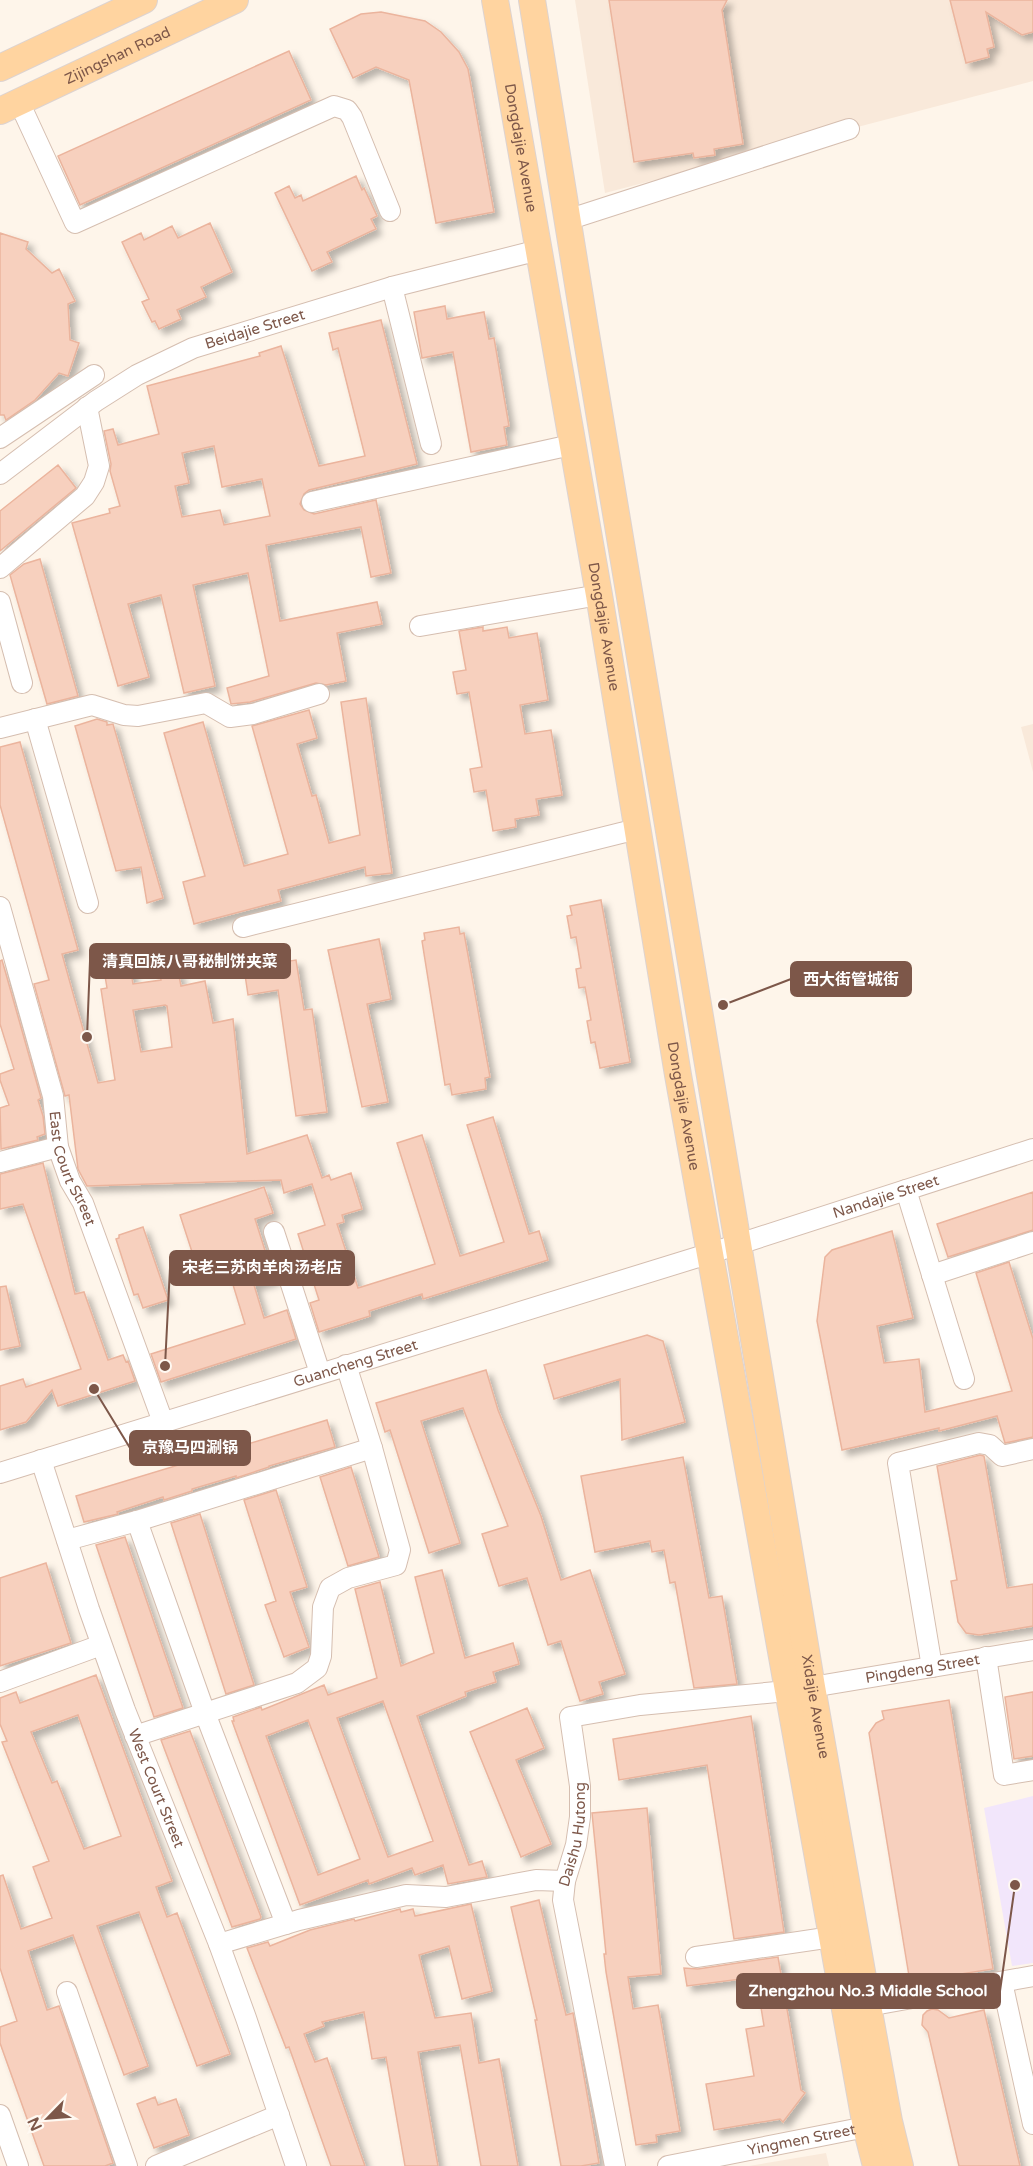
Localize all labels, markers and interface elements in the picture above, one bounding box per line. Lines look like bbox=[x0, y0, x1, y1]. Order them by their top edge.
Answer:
street label: Zijingshan Road bbox=[62, 23, 173, 88]
street label: Dongdajie Avenue bbox=[501, 82, 541, 214]
street label: Beidajie Street bbox=[203, 305, 307, 353]
street label: Dongdajie Avenue bbox=[584, 561, 624, 692]
callout: 清真回族八哥秘制饼夹菜 bbox=[90, 944, 290, 978]
text: 清真回族八哥秘制饼夹菜 bbox=[102, 952, 278, 972]
callout: 西大街管城街 bbox=[791, 962, 911, 996]
text: 西大街管城街 bbox=[803, 970, 899, 990]
street label: Dongdajie Avenue bbox=[664, 1040, 704, 1172]
street label: East Court Street bbox=[46, 1110, 100, 1228]
street label: Nandajie Street bbox=[831, 1171, 941, 1222]
callout: 宋老三苏肉羊肉汤老店 bbox=[170, 1251, 354, 1285]
text: 宋老三苏肉羊肉汤老店 bbox=[182, 1258, 342, 1278]
street label: Guancheng Street bbox=[291, 1335, 420, 1391]
callout: 京豫马四涮锅 bbox=[130, 1431, 250, 1465]
text: 京豫马四涮锅 bbox=[142, 1438, 238, 1458]
street label: Pingdeng Street bbox=[864, 1650, 981, 1687]
street label: Xidajie Avenue bbox=[798, 1653, 833, 1760]
street label: West Court Street bbox=[124, 1726, 188, 1850]
street label: Daishu Hutong bbox=[555, 1782, 589, 1889]
callout: Zhengzhou No.3 Middle School bbox=[737, 1974, 1000, 2008]
text: Zhengzhou No.3 Middle School bbox=[749, 1981, 988, 2001]
north arrow bbox=[18, 2088, 78, 2148]
text: N bbox=[24, 2114, 47, 2134]
street label: Yingmen Street bbox=[746, 2120, 857, 2159]

